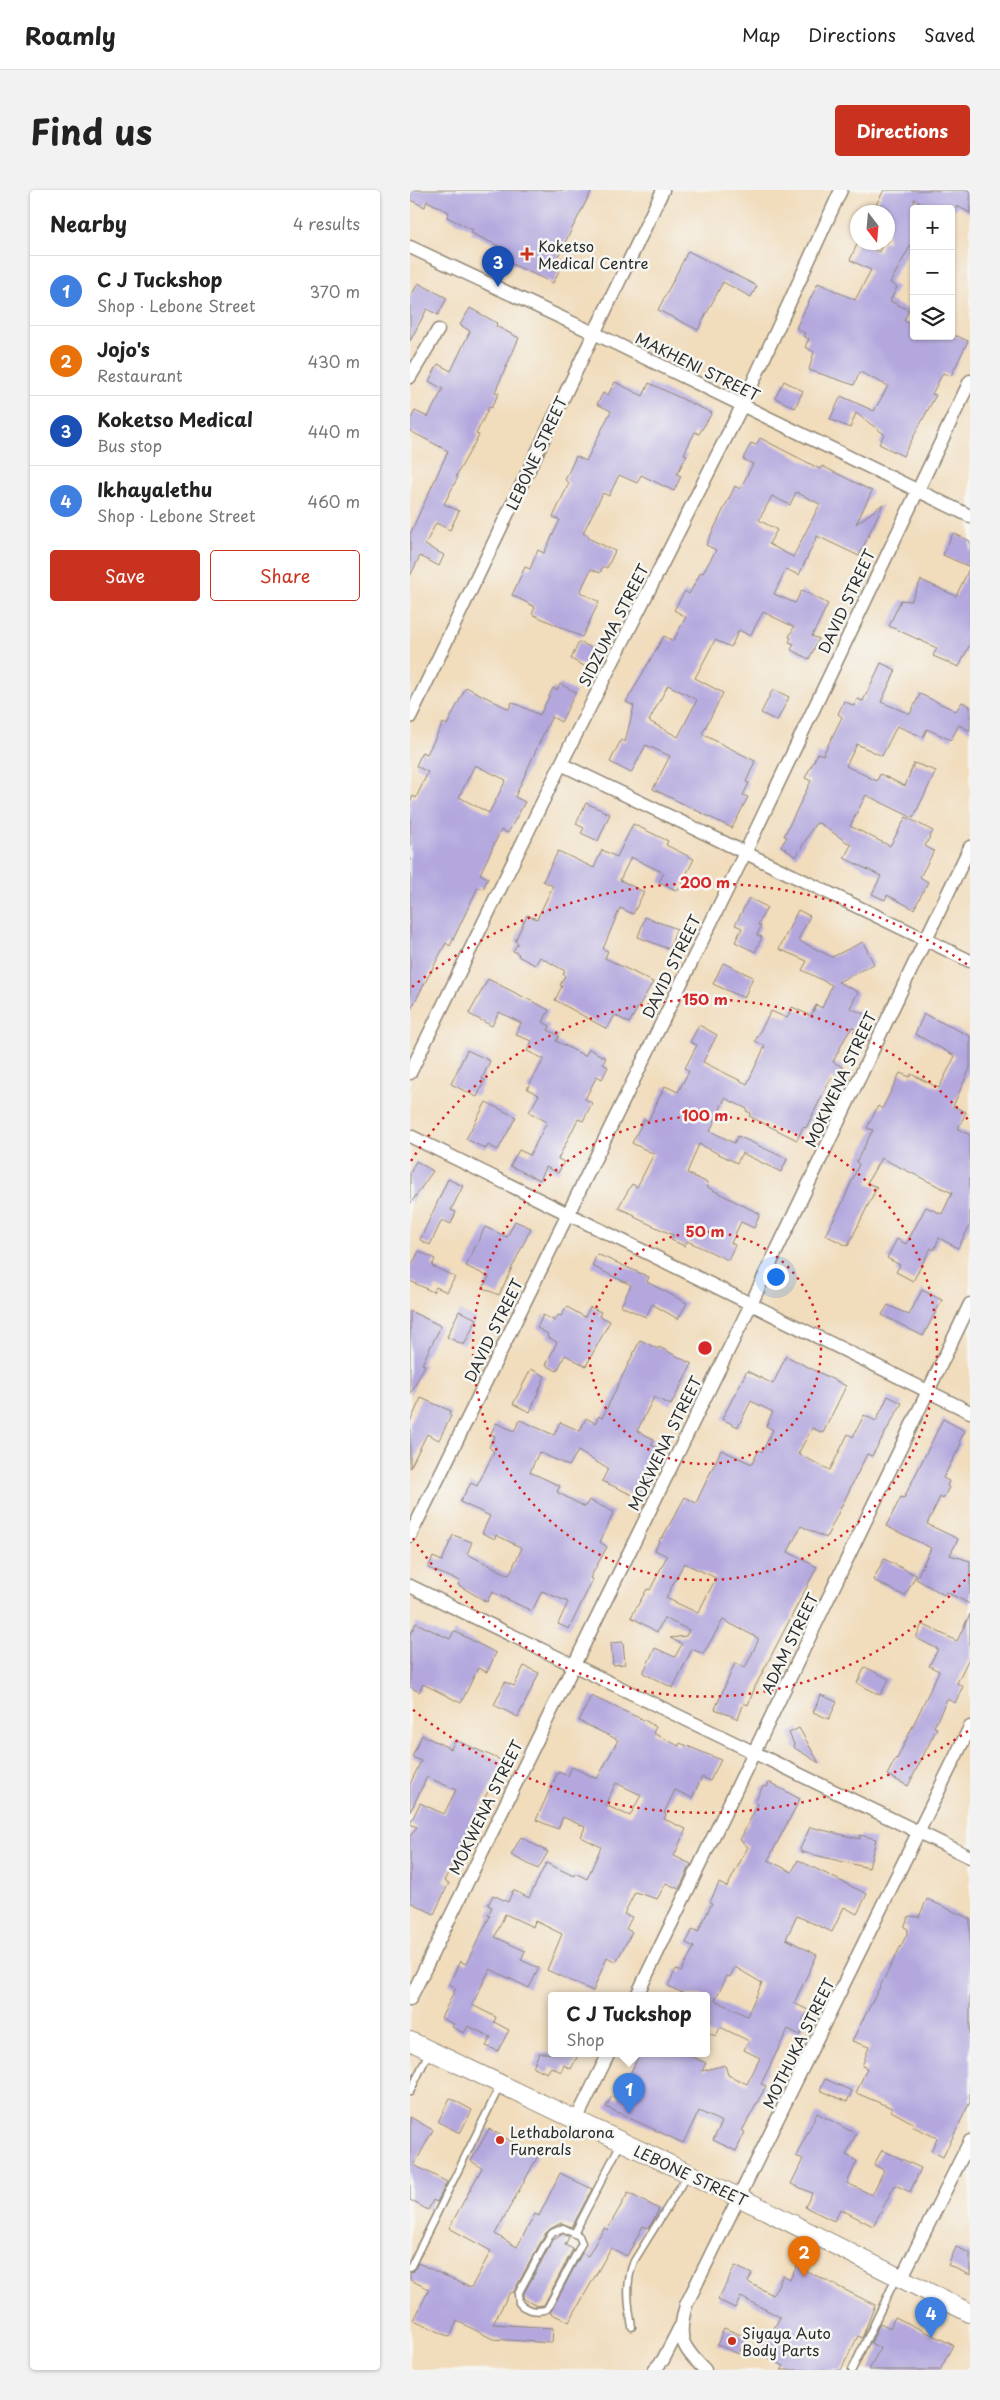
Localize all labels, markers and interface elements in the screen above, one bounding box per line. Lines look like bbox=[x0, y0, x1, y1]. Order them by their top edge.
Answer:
text: Roamly bbox=[25, 17, 116, 53]
text: Map bbox=[742, 21, 780, 48]
text: Directions bbox=[808, 21, 896, 48]
text: Saved bbox=[924, 21, 975, 48]
text: Find us bbox=[30, 104, 152, 157]
button: Directions bbox=[835, 105, 970, 156]
north arrow bbox=[850, 205, 895, 250]
map controls bbox=[910, 205, 955, 340]
button: + bbox=[910, 205, 955, 250]
text: Nearby bbox=[50, 207, 127, 239]
text: 4 results bbox=[293, 211, 360, 235]
place label: Koketso Medical Centre bbox=[538, 234, 649, 274]
pin: 3 bbox=[482, 246, 514, 287]
marker: Koketso Medical Centre bbox=[520, 247, 534, 261]
button: − bbox=[910, 250, 955, 295]
text: C J Tuckshop bbox=[97, 265, 223, 293]
text: 1 bbox=[62, 279, 70, 303]
text: 370 m bbox=[310, 279, 360, 303]
text: Shop · Lebone Street bbox=[97, 293, 255, 317]
button: layers bbox=[910, 295, 955, 340]
street label: MAKHENI STREET bbox=[632, 326, 765, 406]
text: Jojo's bbox=[97, 335, 150, 363]
text: 2 bbox=[60, 349, 72, 373]
text: 430 m bbox=[308, 349, 360, 373]
text: Restaurant bbox=[97, 363, 183, 387]
street label: LEBONE STREET bbox=[500, 392, 573, 514]
text: Koketso Medical bbox=[97, 405, 253, 433]
text: 3 bbox=[61, 419, 71, 443]
text: 440 m bbox=[308, 419, 360, 443]
text: Bus stop bbox=[97, 433, 162, 457]
text: Ikhayalethu bbox=[97, 475, 212, 503]
text: 4 bbox=[61, 489, 71, 513]
text: 460 m bbox=[308, 489, 360, 513]
text: Shop · Lebone Street bbox=[97, 503, 255, 527]
street label: DAVID STREET bbox=[812, 544, 881, 657]
button: Save bbox=[50, 550, 200, 601]
button: Share bbox=[210, 550, 360, 601]
street label: SIDZUMA STREET bbox=[572, 559, 654, 690]
text: 200 m bbox=[680, 870, 730, 893]
street label: DAVID STREET bbox=[636, 910, 706, 1022]
text: 150 m bbox=[682, 987, 728, 1010]
street label: MOKWENA STREET bbox=[798, 1007, 882, 1151]
text: 100 m bbox=[682, 1103, 728, 1126]
text: 50 m bbox=[686, 1219, 724, 1242]
your location bbox=[763, 1264, 789, 1290]
street label: DAVID STREET bbox=[458, 1274, 528, 1386]
centre of rings bbox=[696, 1339, 714, 1357]
street label: MOKWENA STREET bbox=[621, 1371, 707, 1514]
street label: ADAM STREET bbox=[755, 1588, 824, 1697]
street label: MOKWENA STREET bbox=[442, 1735, 528, 1878]
street label: MOTHUKA STREET bbox=[756, 1973, 840, 2112]
popup bbox=[548, 1992, 710, 2057]
text: C J Tuckshop bbox=[566, 1999, 692, 2027]
text: Shop bbox=[566, 2027, 605, 2051]
pin: 1 bbox=[613, 2073, 645, 2114]
place label: Lethabolarona Funerals bbox=[510, 2120, 615, 2160]
marker: Lethabolarona Funerals bbox=[494, 2134, 506, 2146]
street label: LEBONE STREET bbox=[630, 2139, 752, 2212]
pin: 2 bbox=[788, 2236, 820, 2277]
pin: 4 bbox=[915, 2297, 947, 2338]
place label: Siyaya Auto Body Parts bbox=[742, 2321, 831, 2361]
marker: Siyaya Auto Body Parts bbox=[726, 2335, 738, 2347]

